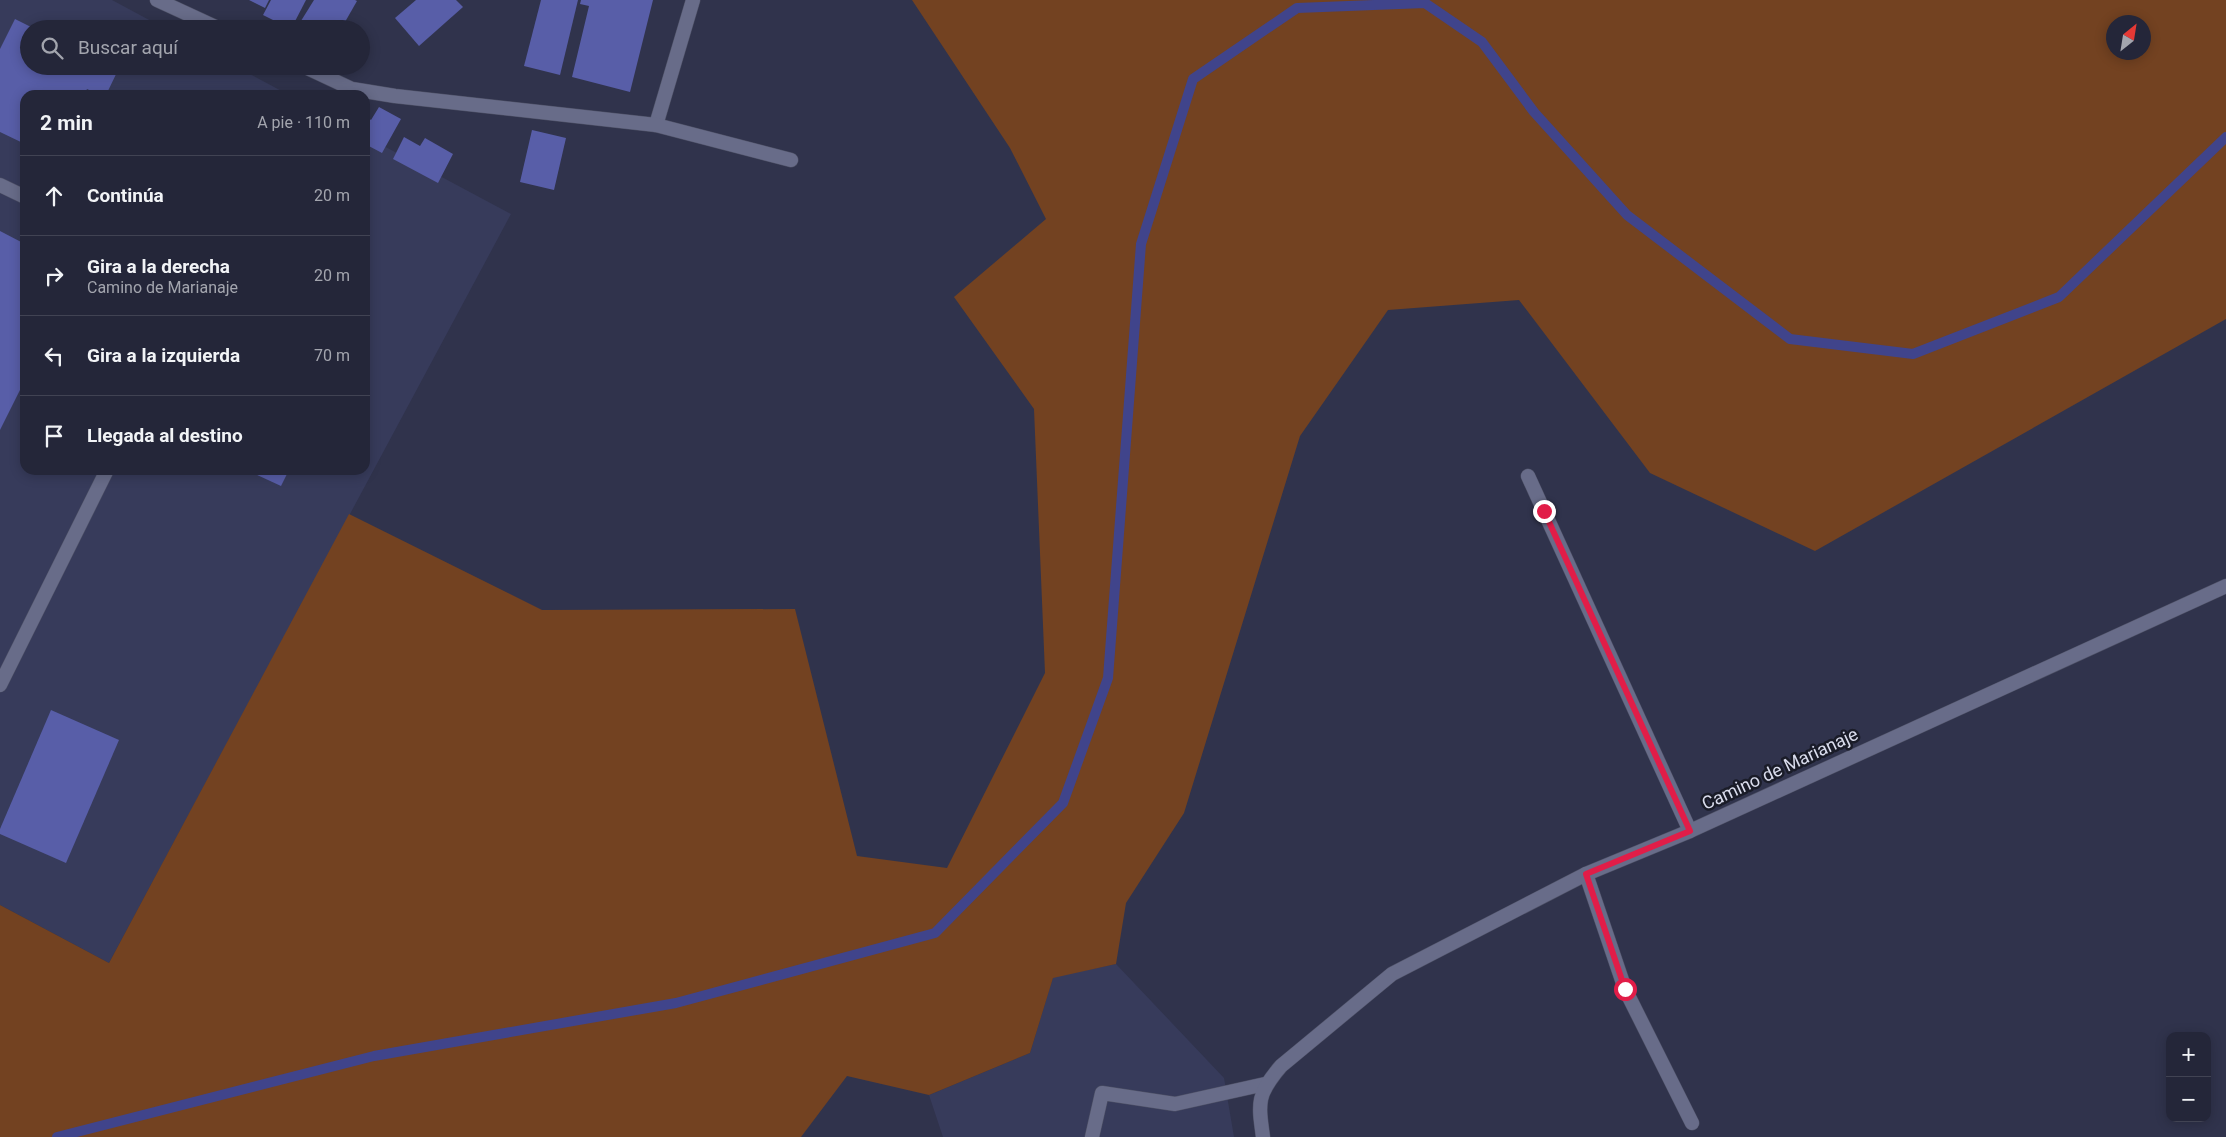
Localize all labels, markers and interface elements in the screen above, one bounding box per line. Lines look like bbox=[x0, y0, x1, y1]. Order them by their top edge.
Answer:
north arrow bbox=[2106, 15, 2151, 60]
search box bbox=[20, 20, 370, 75]
icon: search bbox=[38, 34, 66, 62]
text: Buscar aquí bbox=[78, 36, 178, 59]
text: 2 min bbox=[40, 111, 93, 135]
text: A pie · 110 m bbox=[257, 113, 350, 132]
icon: ahead bbox=[40, 182, 68, 210]
text: Continúa bbox=[87, 184, 164, 207]
text: 20 m bbox=[314, 186, 350, 205]
text: Gira a la derecha bbox=[87, 255, 230, 278]
icon: right bbox=[40, 262, 68, 290]
text: 20 m bbox=[314, 266, 350, 285]
text: Camino de Marianaje bbox=[87, 278, 238, 297]
icon: left bbox=[40, 342, 68, 370]
text: Gira a la izquierda bbox=[87, 344, 240, 367]
text: 70 m bbox=[314, 346, 350, 365]
icon: arrive bbox=[40, 422, 68, 450]
text: Llegada al destino bbox=[87, 424, 243, 447]
route end bbox=[1533, 500, 1556, 523]
street label: Camino de Marianaje bbox=[1698, 723, 1861, 814]
route start bbox=[1614, 978, 1637, 1001]
map controls bbox=[2166, 1032, 2211, 1122]
button: + bbox=[2166, 1032, 2211, 1077]
button: − bbox=[2166, 1077, 2211, 1122]

